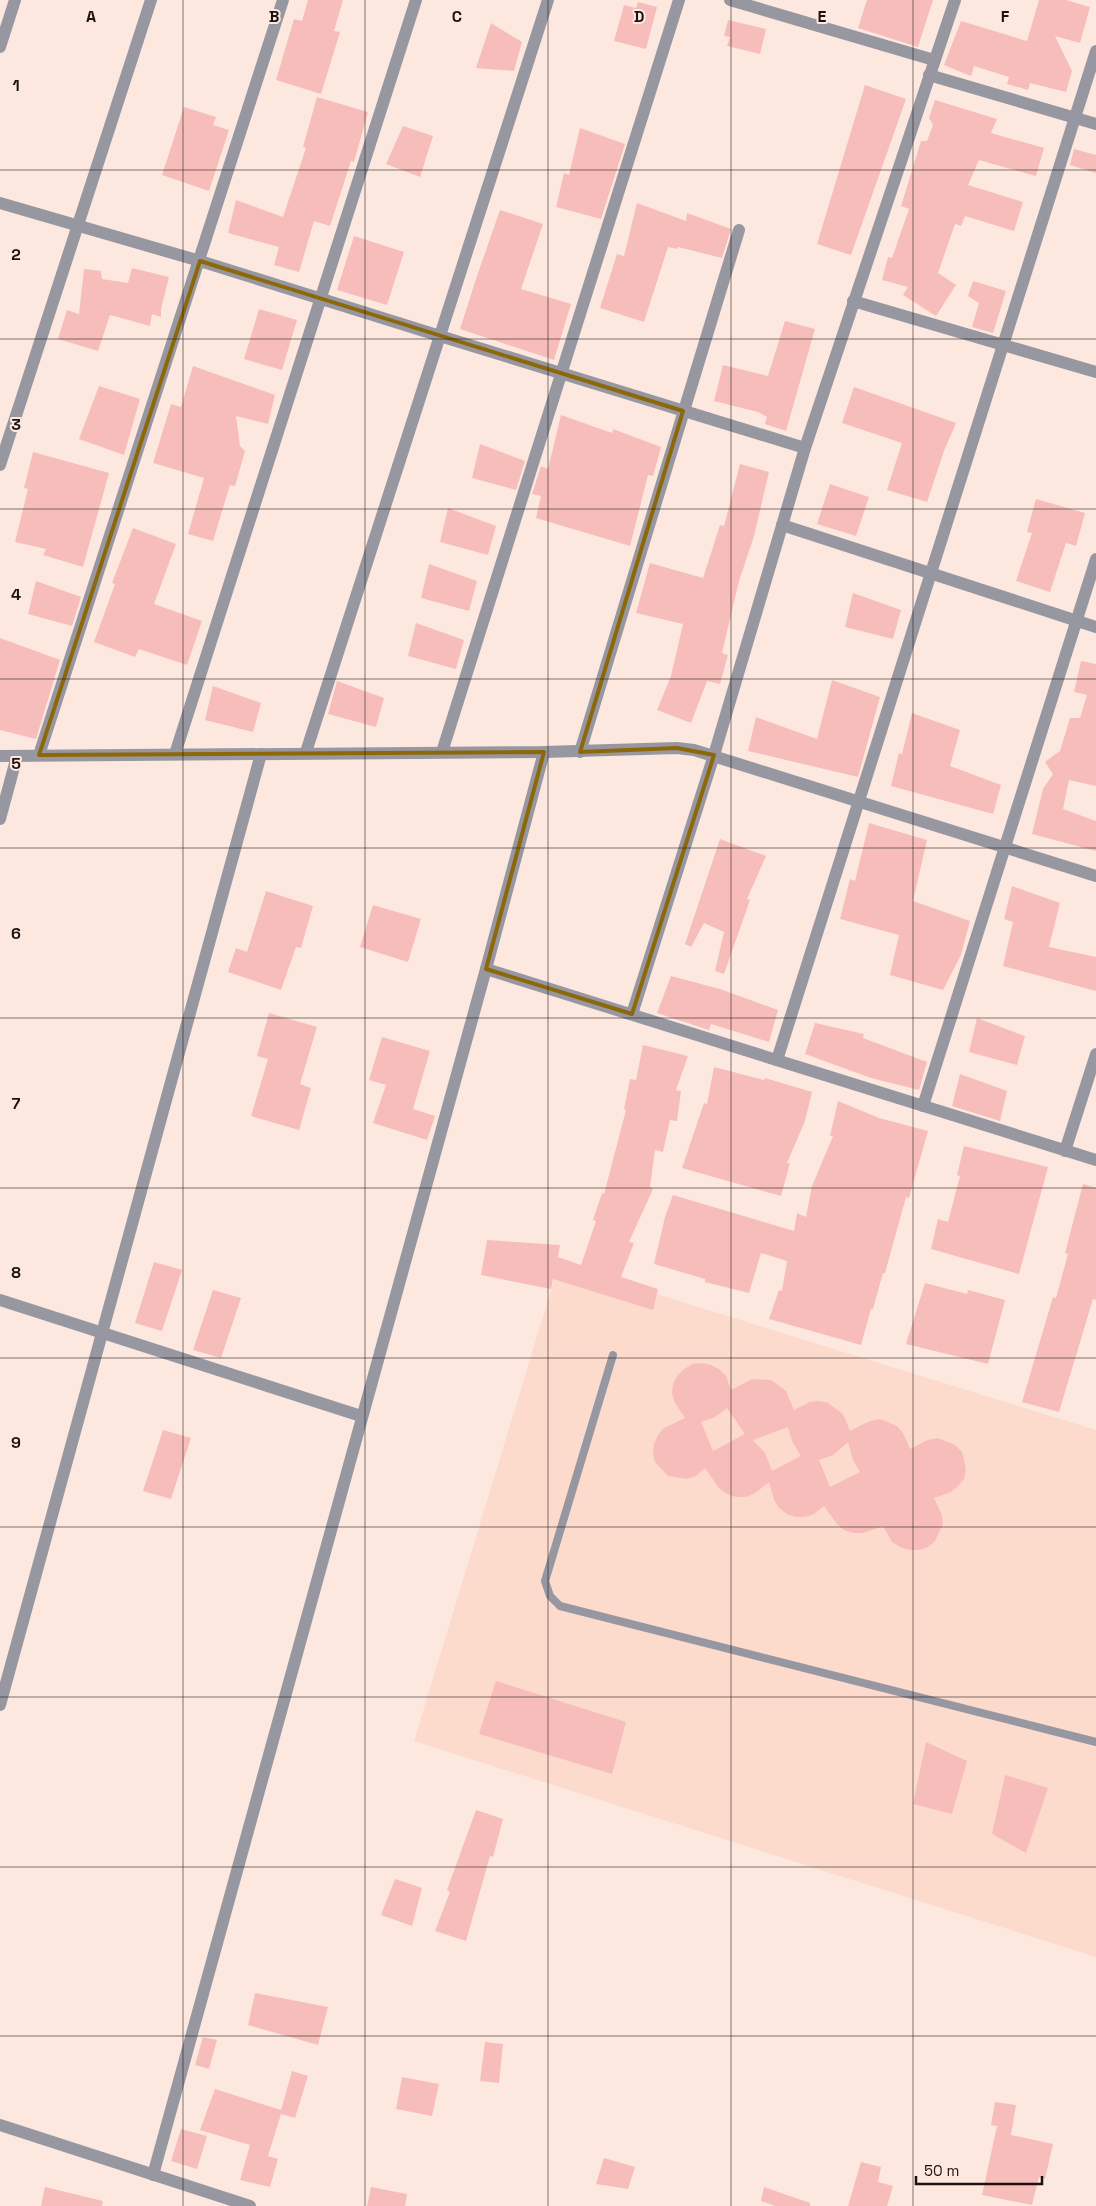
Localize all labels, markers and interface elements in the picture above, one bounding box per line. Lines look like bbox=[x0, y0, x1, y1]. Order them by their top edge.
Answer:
text: A bbox=[86, 6, 96, 27]
text: B bbox=[269, 6, 279, 27]
text: C bbox=[452, 6, 462, 27]
text: D bbox=[634, 6, 644, 27]
text: E bbox=[818, 6, 827, 27]
text: F bbox=[1001, 6, 1010, 27]
text: 1 bbox=[12, 75, 20, 96]
text: 2 bbox=[11, 244, 21, 265]
text: 3 bbox=[11, 414, 21, 435]
text: 4 bbox=[11, 584, 21, 605]
text: 5 bbox=[11, 753, 21, 774]
text: 6 bbox=[11, 923, 21, 944]
text: 7 bbox=[12, 1093, 21, 1114]
text: 8 bbox=[11, 1262, 21, 1283]
text: 9 bbox=[11, 1432, 21, 1453]
scale bar bbox=[916, 2154, 1042, 2186]
text: 50 m bbox=[924, 2161, 959, 2180]

